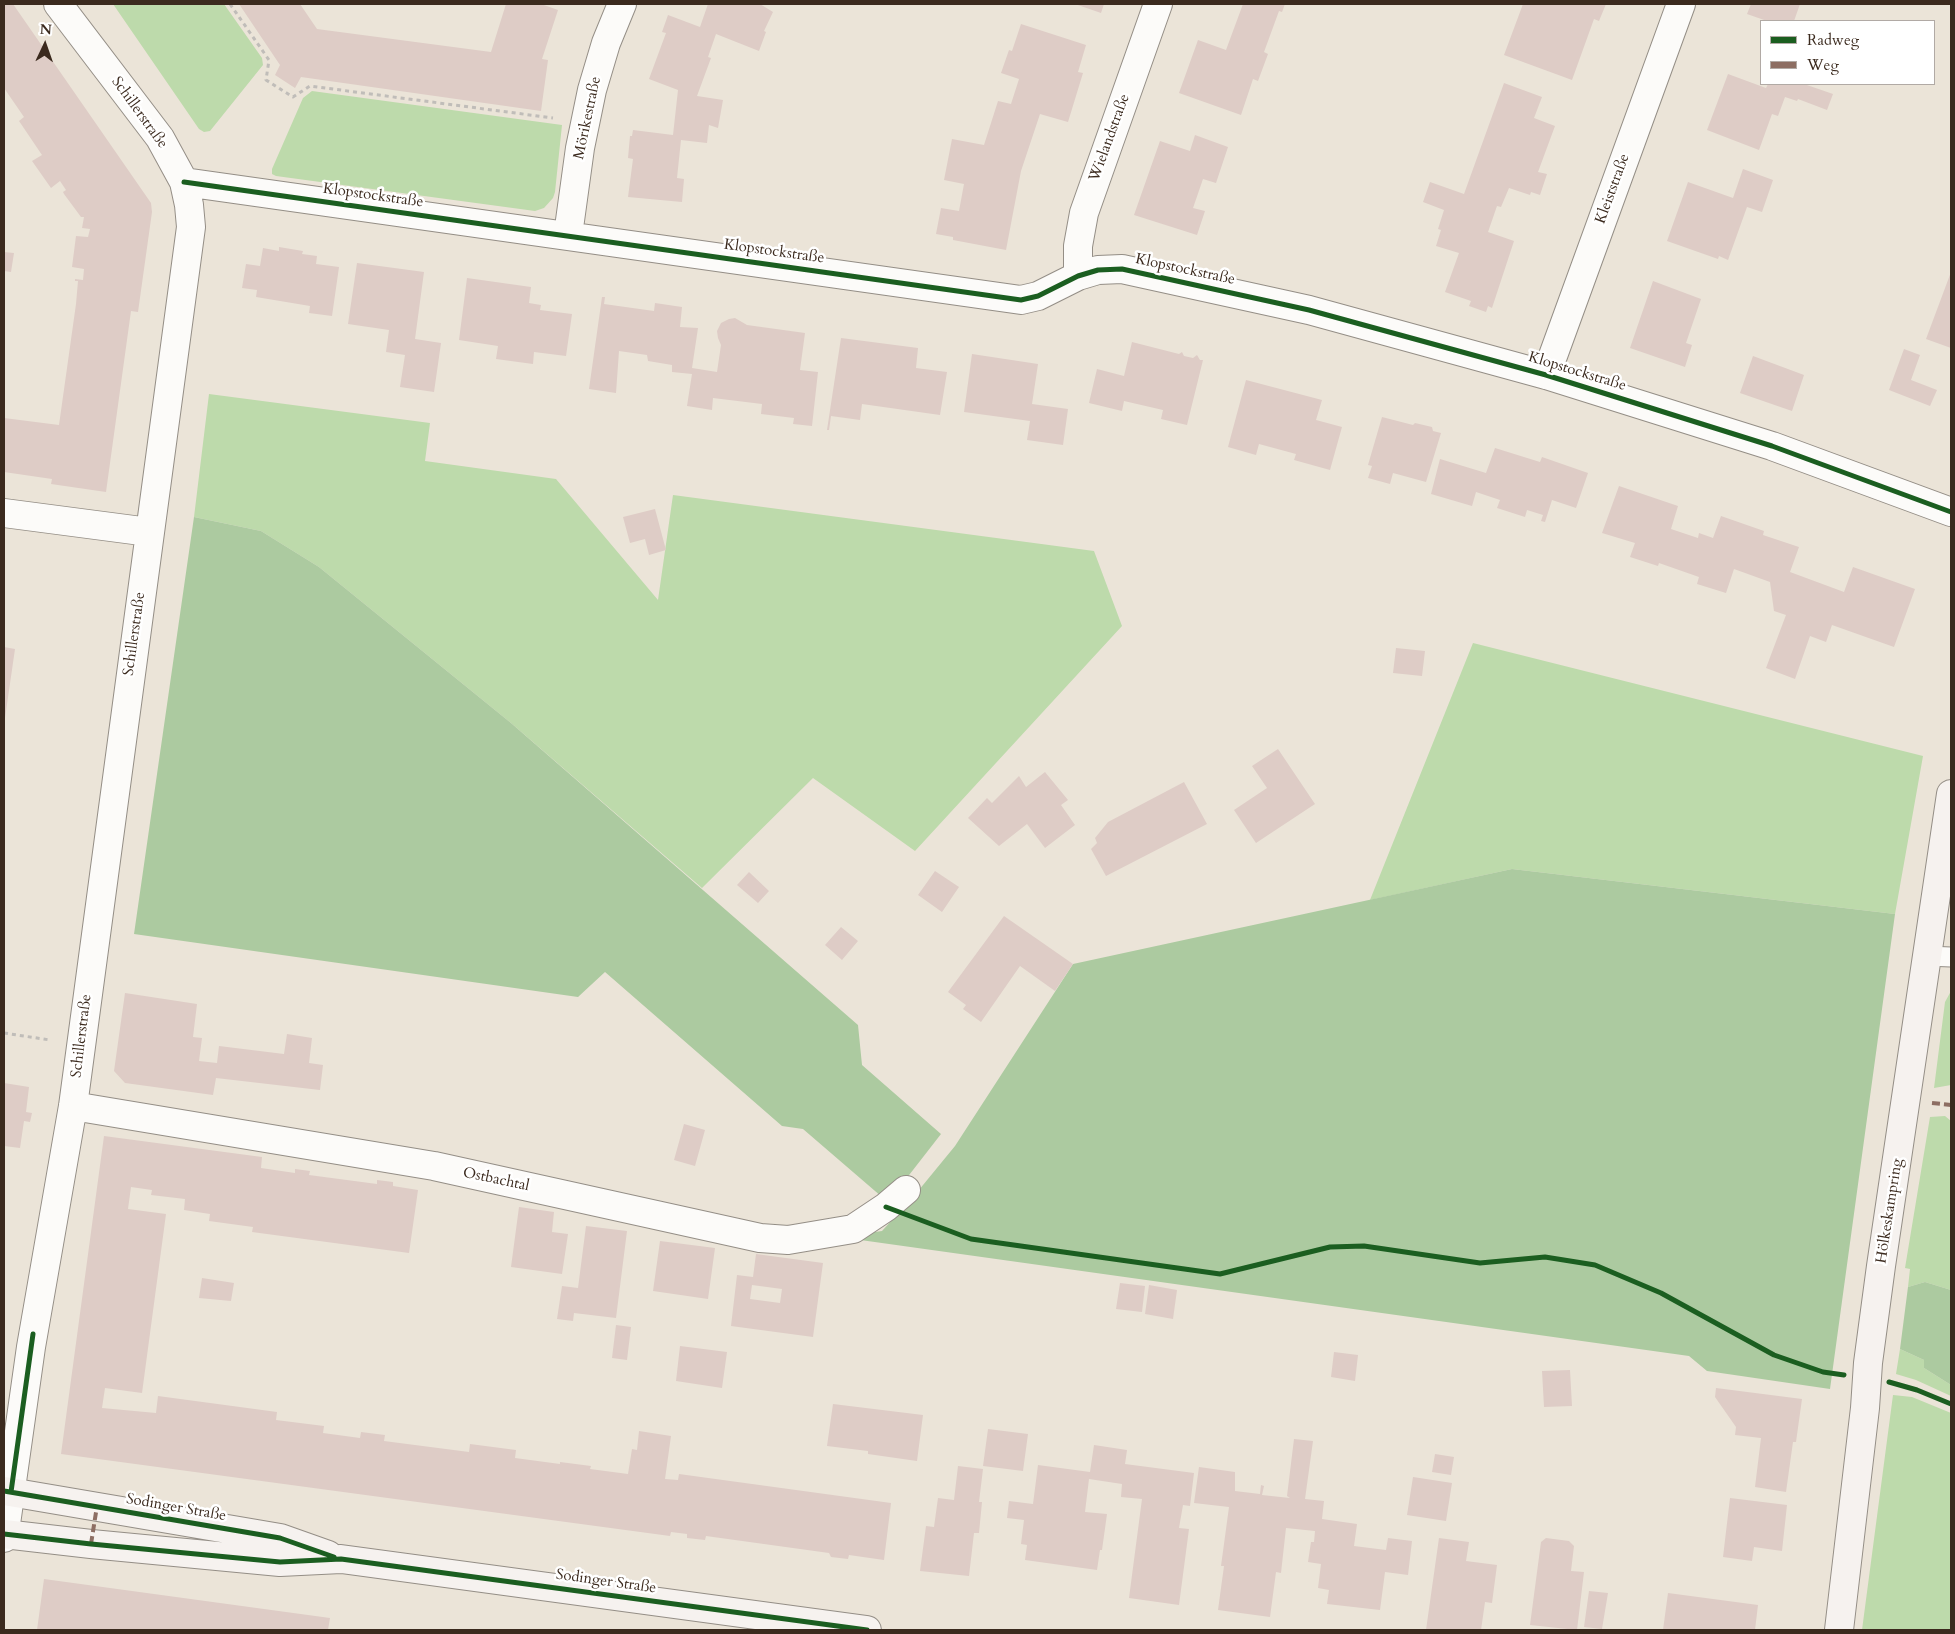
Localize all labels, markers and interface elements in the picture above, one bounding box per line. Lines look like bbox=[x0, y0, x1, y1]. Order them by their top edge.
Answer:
north arrow bbox=[20, 20, 70, 70]
text: N bbox=[39, 20, 52, 39]
legend bbox=[1760, 20, 1935, 85]
text: Radweg bbox=[1807, 30, 1859, 50]
text: Weg bbox=[1807, 55, 1839, 75]
street label: Schillerstraße bbox=[107, 74, 171, 152]
street label: Mörikestraße bbox=[570, 75, 606, 161]
street label: Wielandstraße bbox=[1086, 92, 1134, 184]
street label: Kleiststraße bbox=[1592, 152, 1634, 226]
street label: Klopstockstraße bbox=[322, 180, 424, 212]
street label: Klopstockstraße bbox=[723, 236, 825, 268]
street label: Klopstockstraße bbox=[1134, 251, 1236, 289]
street label: Klopstockstraße bbox=[1526, 349, 1628, 395]
street label: Schillerstraße bbox=[120, 591, 150, 677]
street label: Schillerstraße bbox=[68, 993, 96, 1079]
street label: Hölkeskampring bbox=[1873, 1157, 1907, 1265]
street label: Ostbachtal bbox=[461, 1164, 531, 1196]
street label: Sodinger Straße bbox=[125, 1490, 227, 1526]
street label: Sodinger Straße bbox=[555, 1566, 657, 1598]

